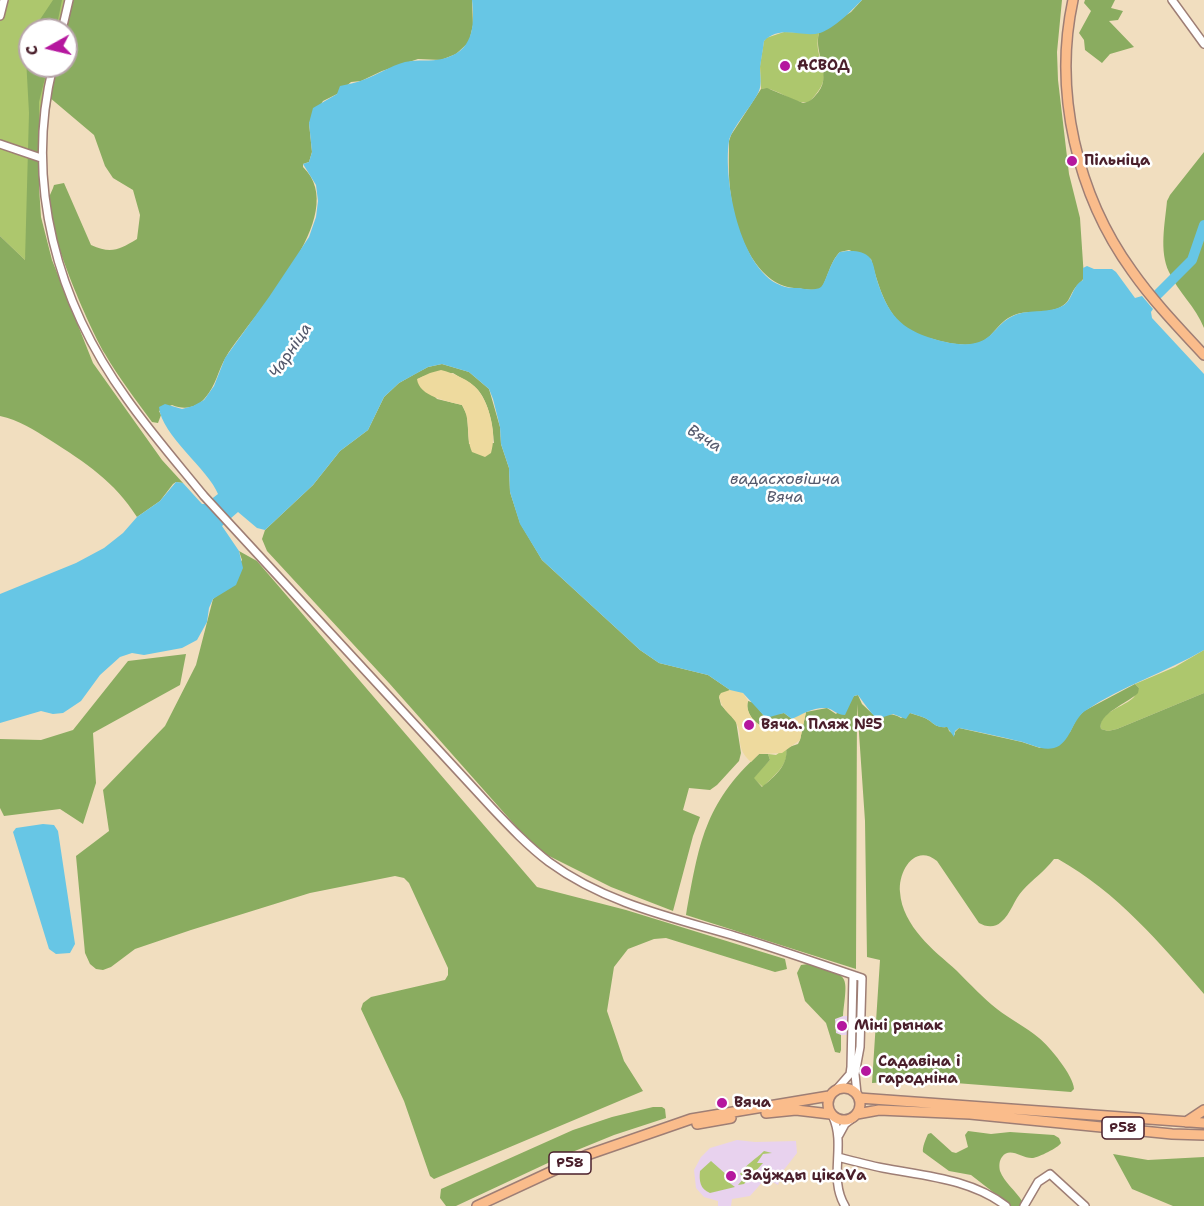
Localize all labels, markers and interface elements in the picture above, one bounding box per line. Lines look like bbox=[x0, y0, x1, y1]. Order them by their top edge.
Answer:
north arrow bbox=[18, 18, 78, 78]
text: С bbox=[21, 44, 43, 57]
place label: АСВОД bbox=[797, 57, 850, 75]
marker: АСВОД bbox=[778, 59, 792, 73]
place label: Пільніца bbox=[1084, 152, 1150, 170]
marker: Пільніца bbox=[1065, 154, 1079, 168]
water label: Чарніца bbox=[266, 320, 316, 382]
water label: Вяча bbox=[683, 421, 725, 457]
water label: вадасховішча Вяча bbox=[730, 470, 840, 508]
place label: Вяча. Пляж №5 bbox=[761, 716, 882, 734]
marker: Вяча. Пляж №5 bbox=[742, 718, 756, 732]
place label: Міні рынак bbox=[854, 1017, 943, 1035]
marker: Міні рынак bbox=[835, 1019, 849, 1033]
place label: Садавіна і гародніна bbox=[878, 1053, 961, 1088]
marker: Садавіна і гародніна bbox=[859, 1064, 873, 1078]
place label: Вяча bbox=[734, 1094, 771, 1112]
marker: Вяча bbox=[715, 1096, 729, 1110]
road number: Р58 bbox=[1102, 1117, 1144, 1139]
road number: Р58 bbox=[549, 1152, 591, 1174]
place label: Заўжды цікаVа bbox=[743, 1167, 866, 1185]
marker: Заўжды цікаVа bbox=[724, 1169, 738, 1183]

